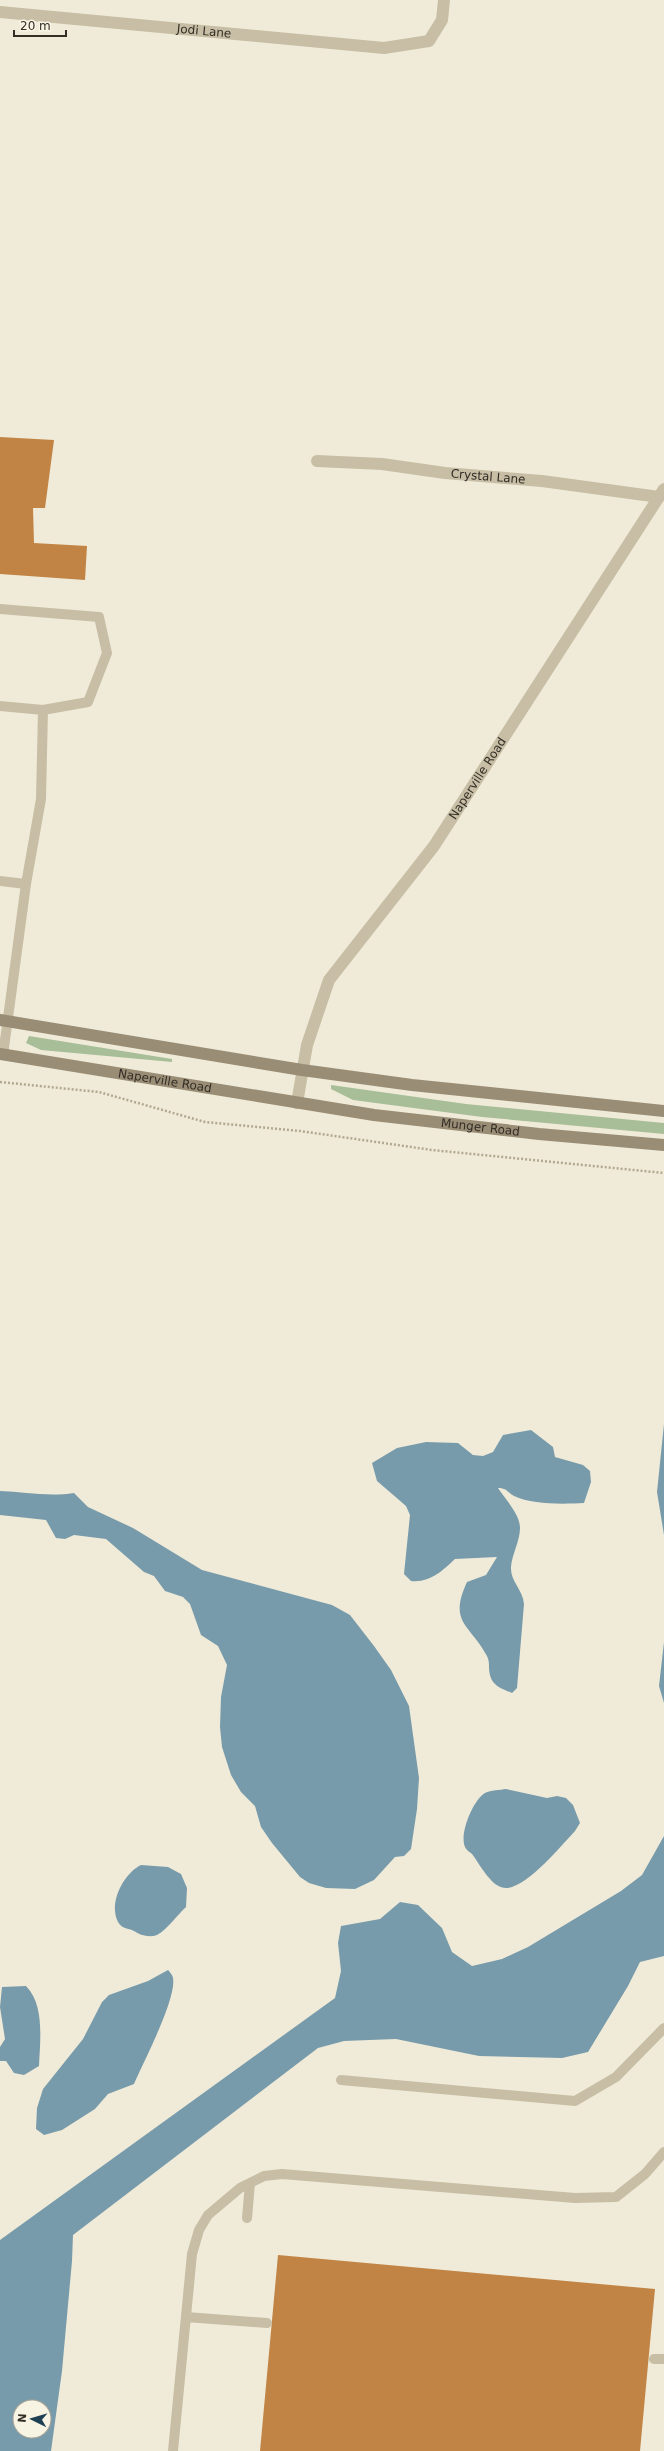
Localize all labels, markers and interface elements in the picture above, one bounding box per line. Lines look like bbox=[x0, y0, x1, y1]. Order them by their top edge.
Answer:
scale bar bbox=[14, 12, 66, 38]
text: 20 m bbox=[20, 19, 51, 33]
street label: Jodi Lane bbox=[175, 22, 232, 41]
street label: Crystal Lane bbox=[450, 466, 526, 487]
street label: Naperville Road bbox=[446, 735, 509, 822]
street label: Naperville Road bbox=[117, 1066, 213, 1095]
street label: Munger Road bbox=[440, 1116, 521, 1139]
north arrow bbox=[12, 2399, 52, 2439]
text: N bbox=[16, 2413, 29, 2423]

